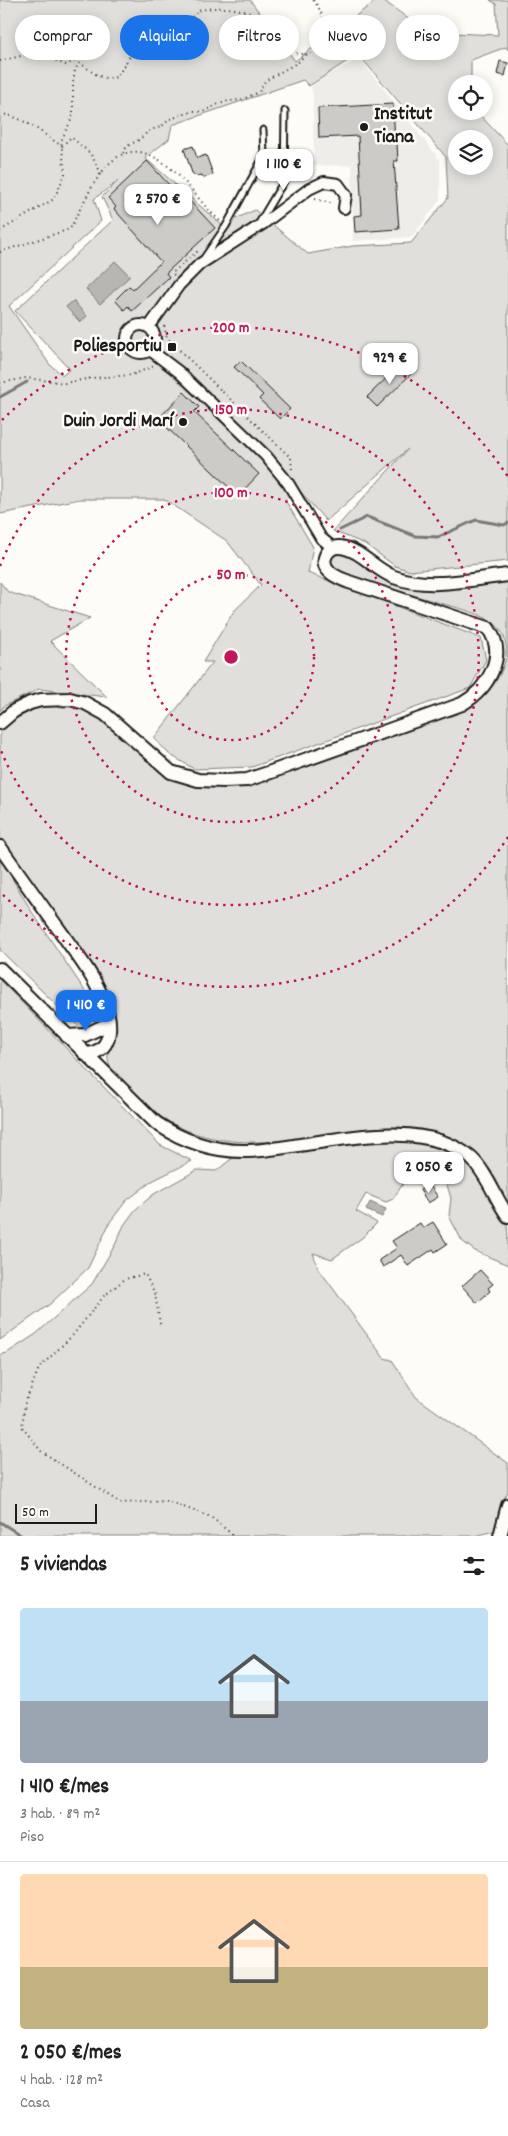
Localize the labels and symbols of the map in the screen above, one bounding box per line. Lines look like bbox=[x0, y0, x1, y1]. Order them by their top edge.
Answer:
place label: Institut Tiana bbox=[374, 101, 433, 152]
marker: Institut Tiana bbox=[358, 121, 370, 133]
pin: 1 110 € bbox=[238, 148, 330, 191]
pin: 2 570 € bbox=[112, 184, 204, 226]
text: 200 m bbox=[213, 318, 249, 340]
place label: Poliesportiu bbox=[73, 333, 162, 361]
marker: Poliesportiu bbox=[166, 341, 178, 353]
pin: 929 € bbox=[355, 342, 425, 385]
text: 150 m bbox=[215, 400, 247, 422]
place label: Duin Jordi Marí bbox=[63, 408, 175, 436]
marker: Duin Jordi Marí bbox=[177, 416, 189, 428]
text: 100 m bbox=[214, 483, 248, 505]
text: 50 m bbox=[217, 565, 245, 587]
centre of rings bbox=[222, 648, 240, 666]
pin: 1 410 € bbox=[40, 990, 132, 1032]
pin: 2 050 € bbox=[383, 1152, 475, 1194]
scale bar bbox=[15, 1501, 98, 1524]

